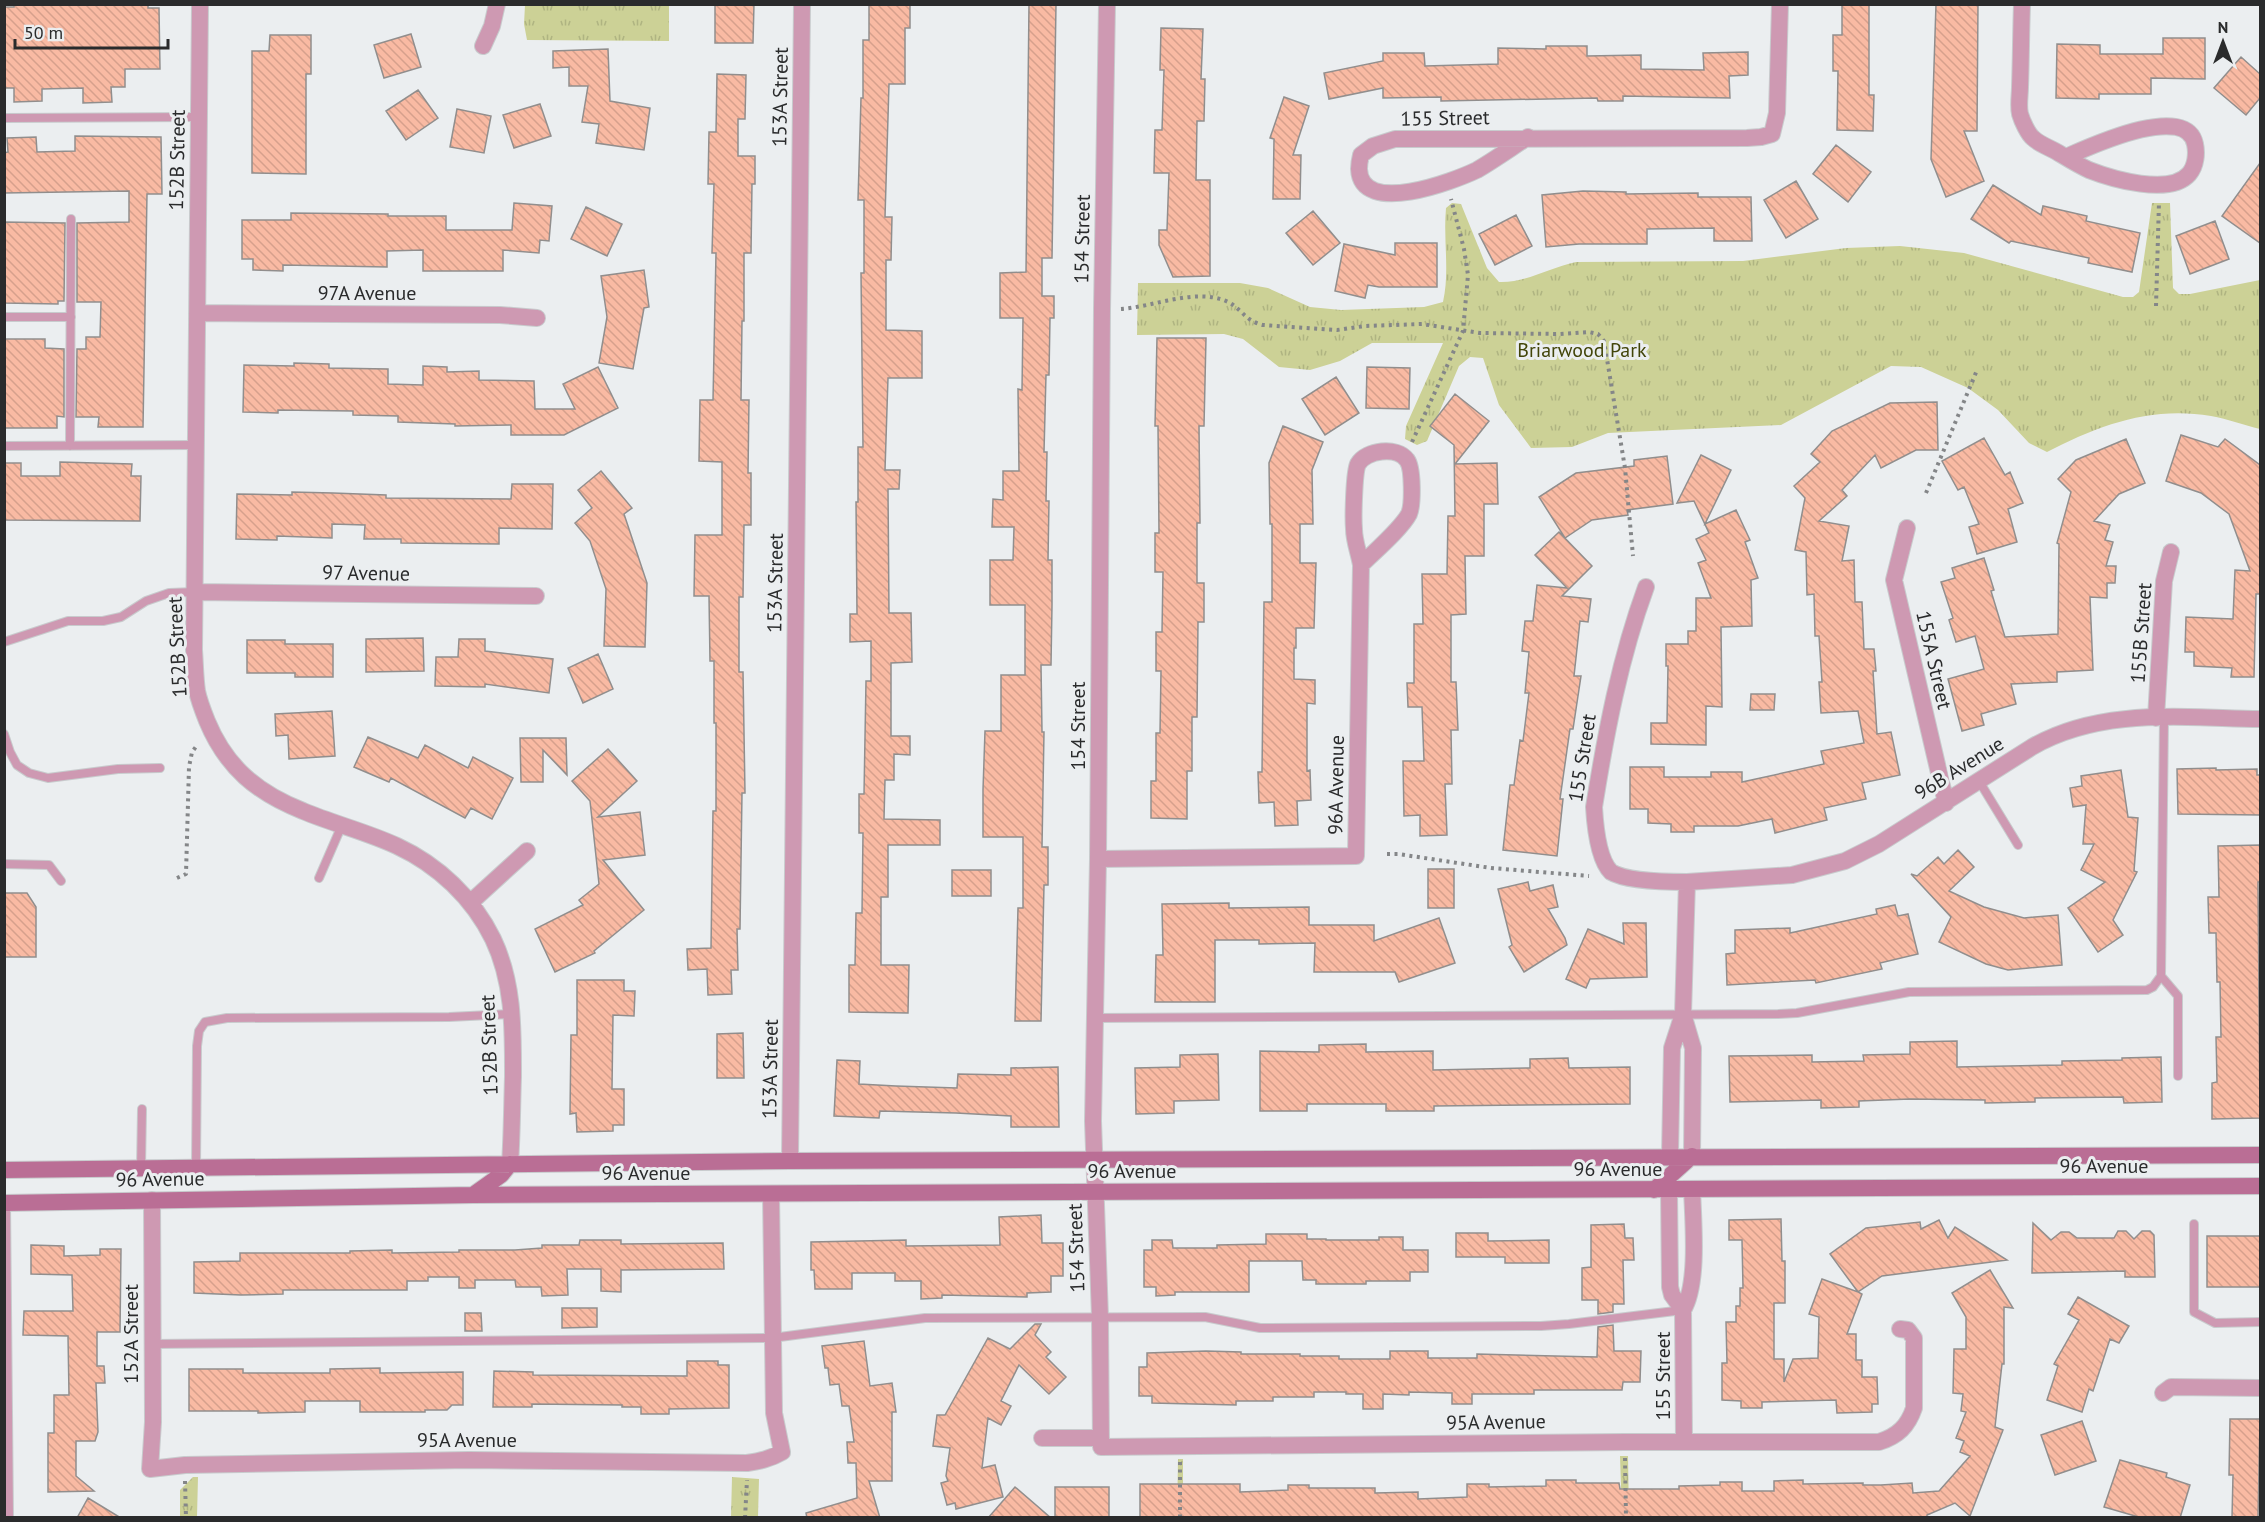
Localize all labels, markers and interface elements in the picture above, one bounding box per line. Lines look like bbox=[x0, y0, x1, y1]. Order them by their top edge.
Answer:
scale bar bbox=[15, 12, 168, 50]
north arrow bbox=[2193, 12, 2253, 72]
text: N bbox=[2218, 17, 2228, 37]
text: 50 m bbox=[24, 21, 63, 44]
street label: 153A Street bbox=[766, 47, 794, 147]
street label: 155 Street bbox=[1400, 104, 1490, 132]
street label: 152B Street bbox=[163, 109, 191, 211]
street label: 154 Street bbox=[1068, 194, 1096, 284]
street label: 97A Avenue bbox=[318, 280, 416, 306]
park label: Briarwood Park bbox=[1517, 337, 1647, 363]
street label: 153A Street bbox=[761, 533, 789, 633]
street label: 97 Avenue bbox=[322, 559, 410, 587]
street label: 155B Street bbox=[2125, 582, 2157, 684]
street label: 152B Street bbox=[161, 596, 193, 698]
street label: 155A Street bbox=[1910, 608, 1958, 712]
street label: 154 Street bbox=[1065, 681, 1091, 771]
street label: 155 Street bbox=[1562, 712, 1602, 804]
street label: 96B Avenue bbox=[1909, 730, 2009, 806]
street label: 96A Avenue bbox=[1322, 735, 1350, 835]
street label: 152B Street bbox=[474, 994, 504, 1096]
street label: 153A Street bbox=[756, 1019, 784, 1119]
street label: 96 Avenue bbox=[2060, 1153, 2148, 1179]
street label: 96 Avenue bbox=[1574, 1156, 1662, 1182]
street label: 96 Avenue bbox=[1088, 1158, 1176, 1184]
street label: 96 Avenue bbox=[602, 1160, 690, 1186]
street label: 96 Avenue bbox=[115, 1165, 205, 1193]
street label: 154 Street bbox=[1061, 1203, 1091, 1293]
street label: 152A Street bbox=[118, 1284, 144, 1384]
street label: 155 Street bbox=[1650, 1331, 1676, 1421]
street label: 95A Avenue bbox=[1446, 1408, 1546, 1436]
street label: 95A Avenue bbox=[417, 1427, 517, 1453]

